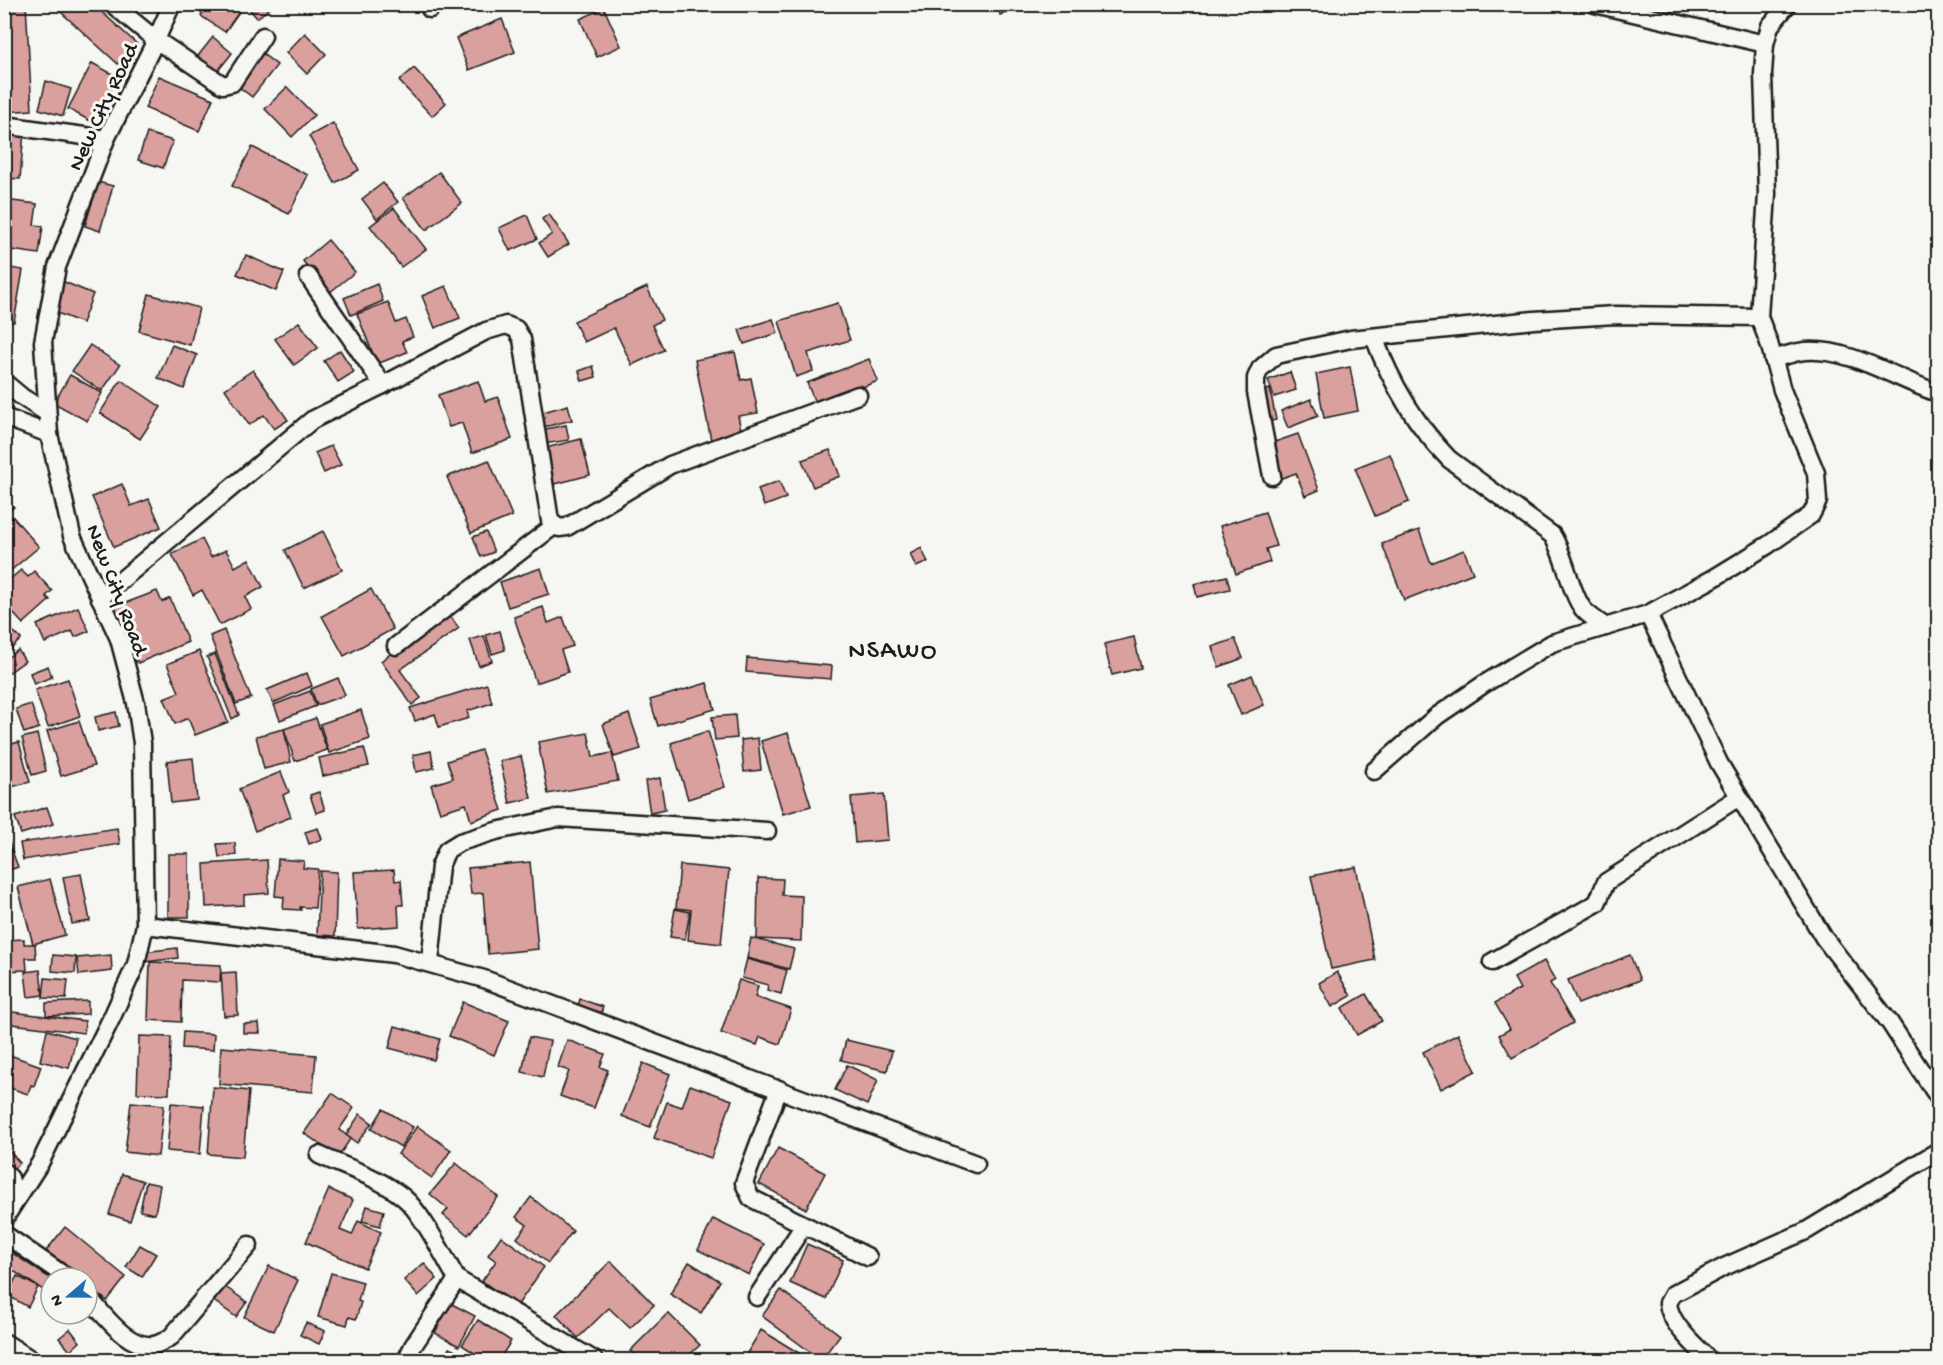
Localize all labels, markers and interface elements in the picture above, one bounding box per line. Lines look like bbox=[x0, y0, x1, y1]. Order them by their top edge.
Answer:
street label: New City Road bbox=[64, 38, 146, 176]
street label: New City Road bbox=[78, 521, 153, 661]
district label: NSAWO bbox=[848, 637, 938, 668]
north arrow bbox=[39, 1266, 99, 1326]
text: N bbox=[47, 1291, 69, 1308]

